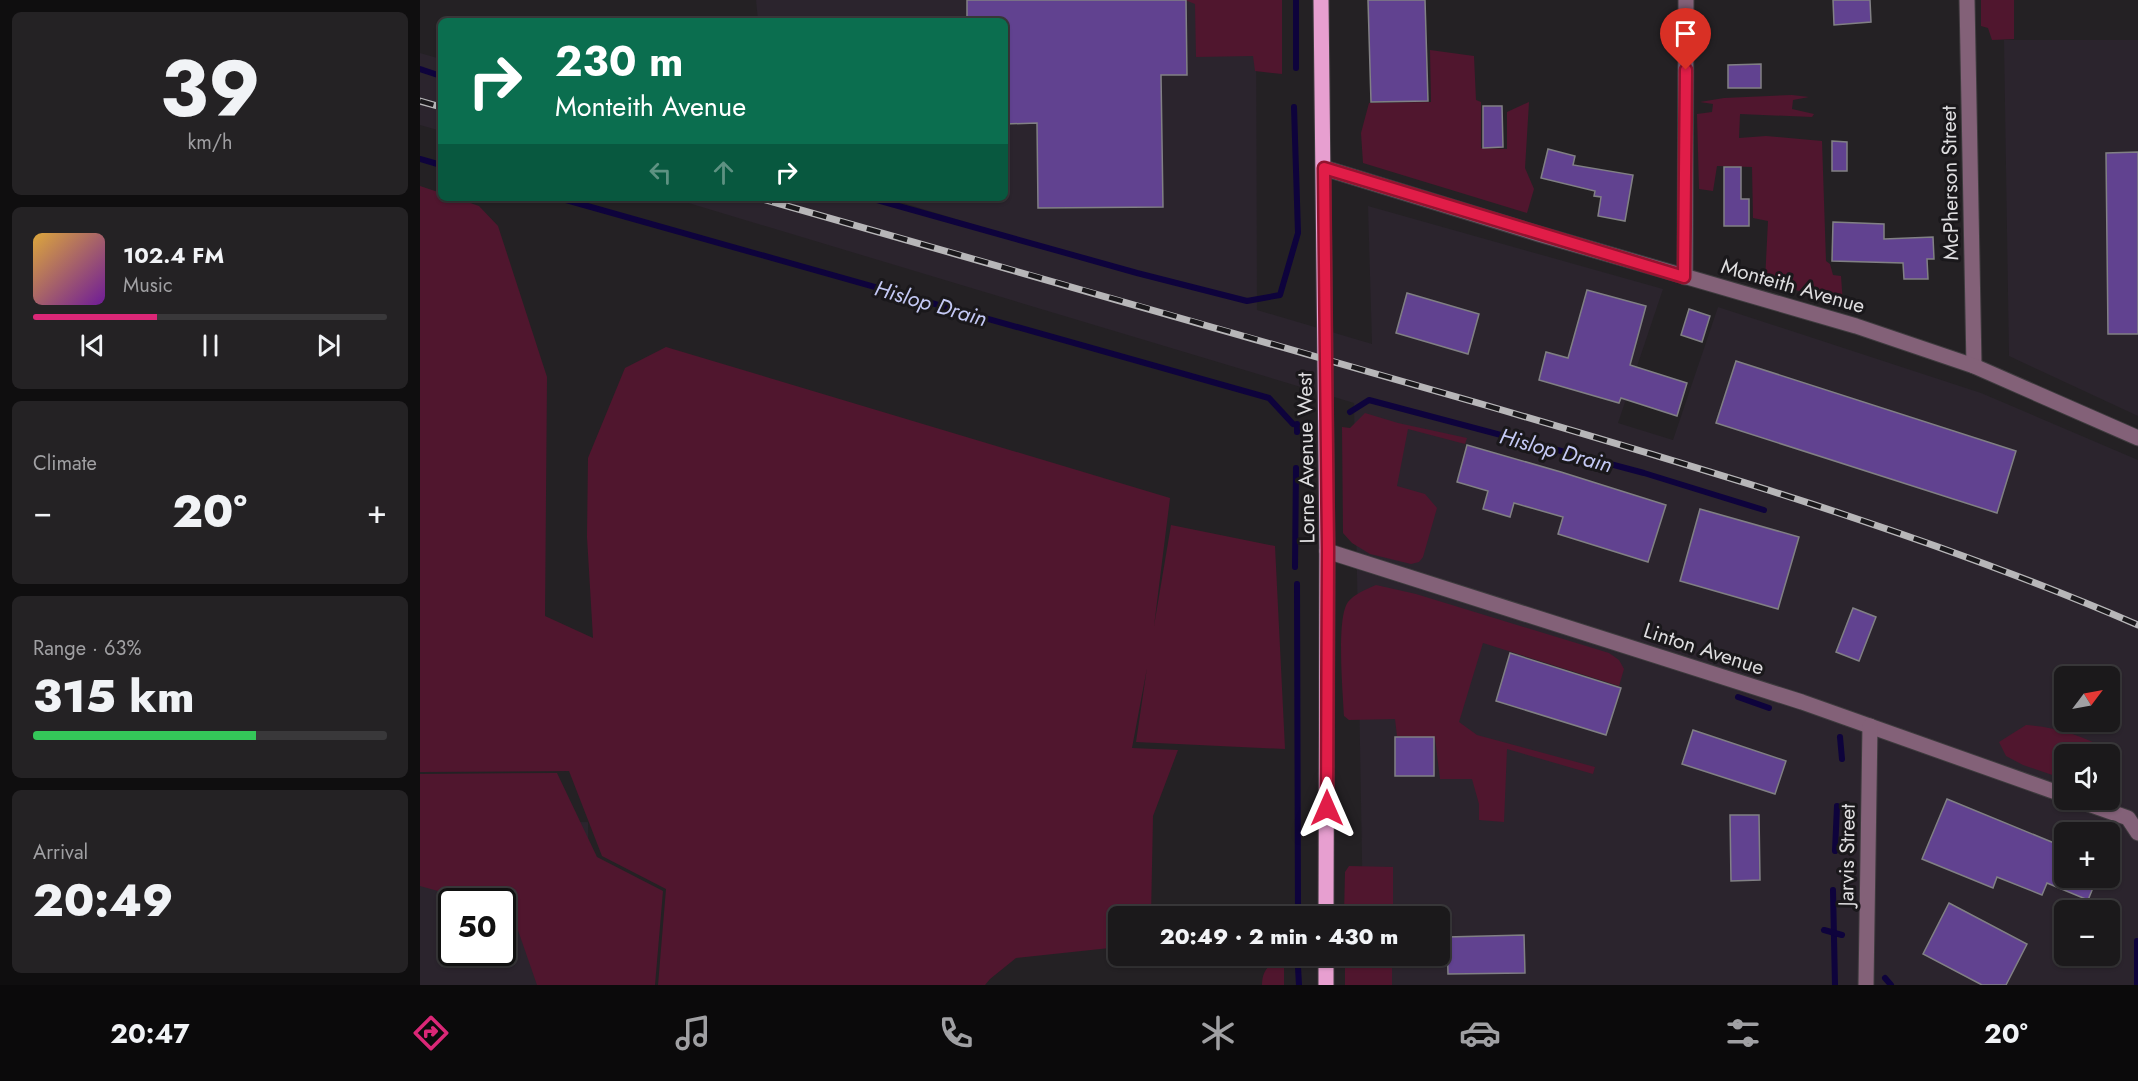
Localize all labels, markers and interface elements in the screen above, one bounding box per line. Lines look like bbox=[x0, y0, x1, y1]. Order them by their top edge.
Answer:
pin bbox=[1660, 8, 1711, 70]
icon: arrive bbox=[1669, 17, 1702, 50]
text: 230 m bbox=[555, 31, 683, 92]
text: 39 bbox=[160, 33, 260, 145]
icon: right bbox=[456, 42, 534, 120]
text: Monteith Avenue bbox=[555, 87, 746, 126]
street label: McPherson Street bbox=[1934, 105, 1966, 261]
text: km/h bbox=[187, 128, 233, 157]
icon: left bbox=[644, 156, 677, 189]
icon: ahead bbox=[707, 156, 740, 189]
icon: right bbox=[770, 156, 803, 189]
text: 102.4 FM bbox=[123, 239, 224, 271]
street label: Monteith Avenue bbox=[1717, 251, 1869, 321]
text: Music bbox=[123, 271, 173, 300]
water label: Hislop Drain bbox=[871, 272, 991, 334]
icon: previous bbox=[76, 329, 109, 362]
icon: pause bbox=[194, 329, 227, 362]
icon: next bbox=[312, 329, 345, 362]
street label: Lorne Avenue West bbox=[1290, 372, 1322, 544]
water label: Hislop Drain bbox=[1496, 420, 1616, 480]
text: Climate bbox=[33, 449, 97, 478]
text: 20° bbox=[172, 479, 247, 544]
text: − bbox=[33, 488, 52, 535]
text: + bbox=[367, 488, 387, 535]
street label: Linton Avenue bbox=[1640, 615, 1768, 683]
text: Range · 63% bbox=[33, 634, 141, 663]
text: 315 km bbox=[33, 664, 195, 729]
north arrow bbox=[2054, 666, 2120, 732]
map controls bbox=[2054, 666, 2120, 966]
button: sound bbox=[2054, 744, 2120, 810]
position arrow bbox=[1295, 776, 1359, 840]
street label: Jarvis Street bbox=[1831, 803, 1863, 910]
button: + bbox=[2054, 822, 2120, 888]
text: Arrival bbox=[33, 838, 88, 867]
text: 20:49 bbox=[33, 868, 173, 933]
speed limit sign: 50 bbox=[438, 888, 516, 966]
button: − bbox=[2054, 900, 2120, 966]
text: 20:49 · 2 min · 430 m bbox=[1160, 920, 1398, 952]
icon: directions bbox=[410, 1012, 452, 1054]
icon: music bbox=[672, 1012, 714, 1054]
icon: phone bbox=[935, 1012, 977, 1054]
icon: climate bbox=[1197, 1012, 1239, 1054]
icon: car bbox=[1459, 1012, 1501, 1054]
icon: filters bbox=[1722, 1012, 1764, 1054]
text: 20:47 bbox=[110, 1014, 190, 1053]
text: 20° bbox=[1984, 1014, 2028, 1053]

